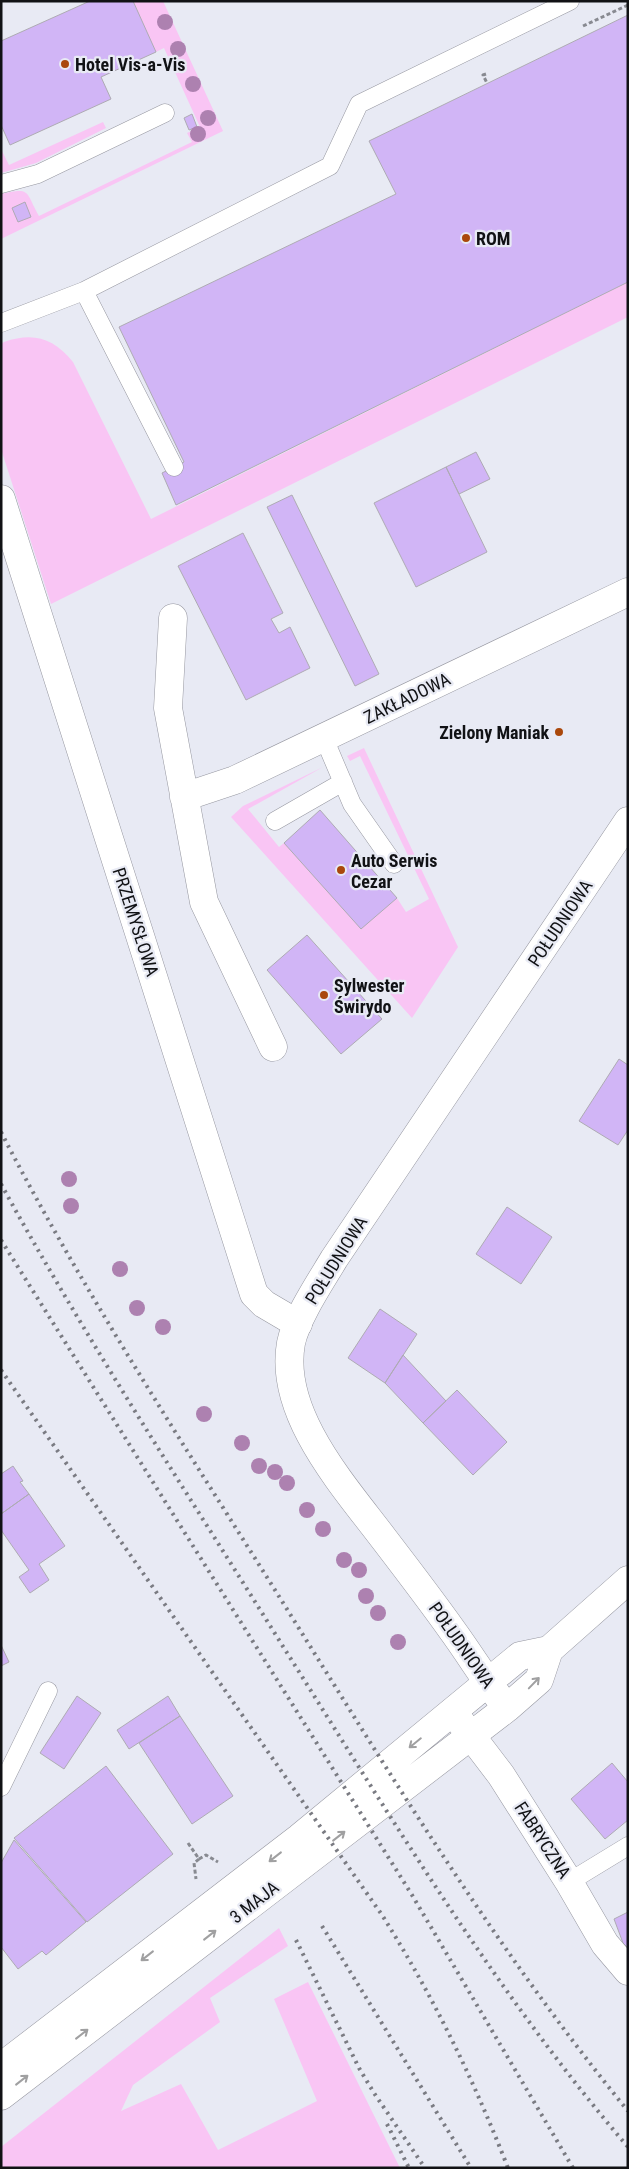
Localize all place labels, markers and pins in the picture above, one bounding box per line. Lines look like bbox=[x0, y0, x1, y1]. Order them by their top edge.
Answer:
place label: Hotel Vis-a-Vis bbox=[75, 54, 186, 75]
marker: Hotel Vis-a-Vis bbox=[59, 58, 71, 70]
place label: ROM bbox=[476, 228, 510, 249]
marker: ROM bbox=[460, 232, 472, 244]
place label: Zielony Maniak bbox=[439, 722, 549, 743]
marker: Zielony Maniak bbox=[553, 726, 565, 738]
place label: Auto Serwis Cezar bbox=[351, 850, 437, 892]
marker: Auto Serwis Cezar bbox=[335, 864, 347, 876]
place label: Sylwester Świrydo bbox=[334, 975, 405, 1017]
marker: Sylwester Świrydo bbox=[318, 989, 330, 1001]

